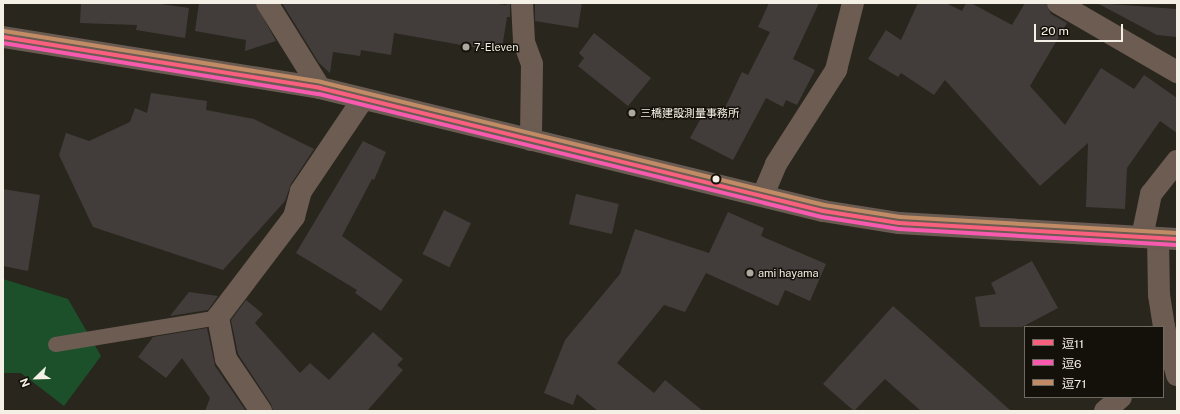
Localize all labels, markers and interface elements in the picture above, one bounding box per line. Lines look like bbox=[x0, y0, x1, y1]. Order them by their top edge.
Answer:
scale bar bbox=[1036, 16, 1125, 42]
text: 20 m bbox=[1041, 24, 1069, 38]
place label: 7-Eleven bbox=[474, 40, 519, 54]
marker: 7-Eleven bbox=[461, 42, 471, 52]
place label: 三橋建設測量事務所 bbox=[640, 106, 739, 120]
marker: 三橋建設測量事務所 bbox=[627, 108, 637, 118]
unlabelled marker bbox=[711, 174, 721, 184]
place label: ami hayama bbox=[758, 266, 819, 280]
marker: ami hayama bbox=[745, 268, 755, 278]
legend bbox=[1024, 326, 1164, 398]
text: 逗11 bbox=[1062, 337, 1084, 351]
text: 逗6 bbox=[1062, 357, 1081, 371]
north arrow bbox=[16, 358, 56, 398]
text: N bbox=[18, 376, 32, 389]
text: 逗71 bbox=[1062, 377, 1086, 391]

